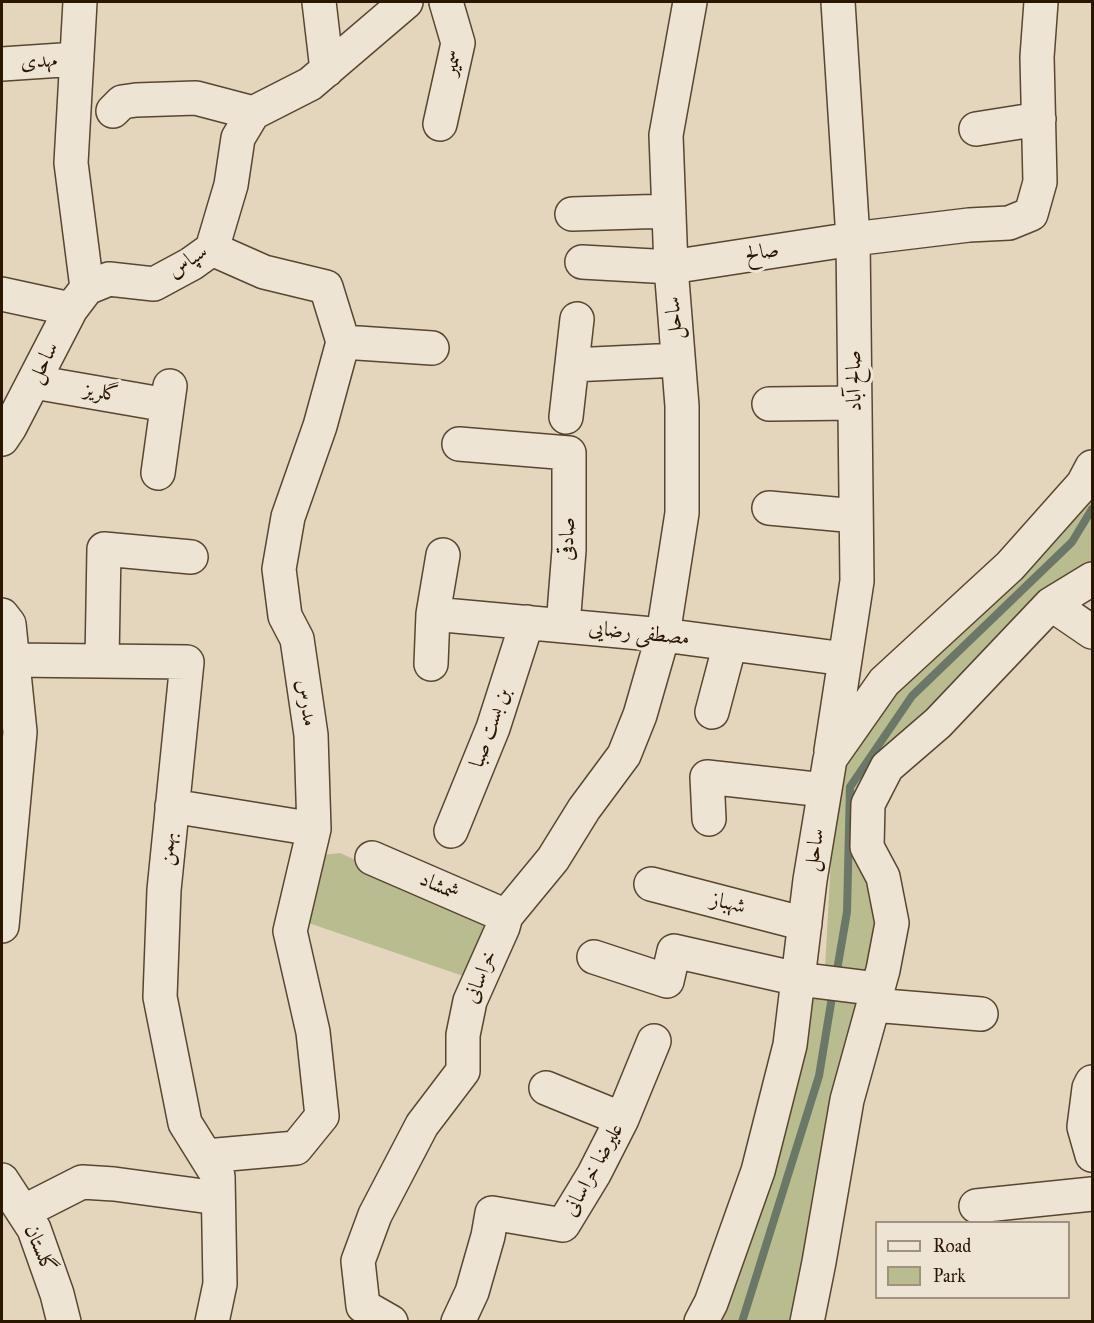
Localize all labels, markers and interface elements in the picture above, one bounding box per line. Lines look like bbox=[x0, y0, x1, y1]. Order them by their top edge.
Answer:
street label: مهدی bbox=[20, 48, 58, 76]
street label: سمیر bbox=[438, 48, 468, 78]
street label: صالح bbox=[743, 238, 781, 268]
street label: سپاس bbox=[163, 240, 213, 284]
street label: ساحل bbox=[661, 296, 689, 340]
street label: ساحل bbox=[23, 338, 65, 388]
street label: صالح آباد bbox=[842, 350, 868, 412]
street label: گلریز bbox=[81, 378, 121, 408]
street label: صادقی bbox=[555, 517, 581, 561]
street label: مصطفی رضایی bbox=[587, 616, 691, 652]
street label: مدرس bbox=[290, 678, 322, 728]
street label: بن بست صبا bbox=[465, 685, 517, 771]
street label: ساحل bbox=[799, 827, 831, 873]
street label: بهمن bbox=[154, 831, 182, 867]
street label: شمشاد bbox=[415, 867, 463, 907]
street label: شهباز bbox=[708, 888, 748, 920]
street label: خراسانی bbox=[459, 947, 503, 1007]
street label: علیرضا خراسانی bbox=[558, 1119, 630, 1221]
street label: گلستان bbox=[18, 1221, 60, 1277]
legend bbox=[875, 1221, 1070, 1299]
text: Road bbox=[933, 1235, 971, 1257]
text: Park bbox=[933, 1265, 966, 1287]

